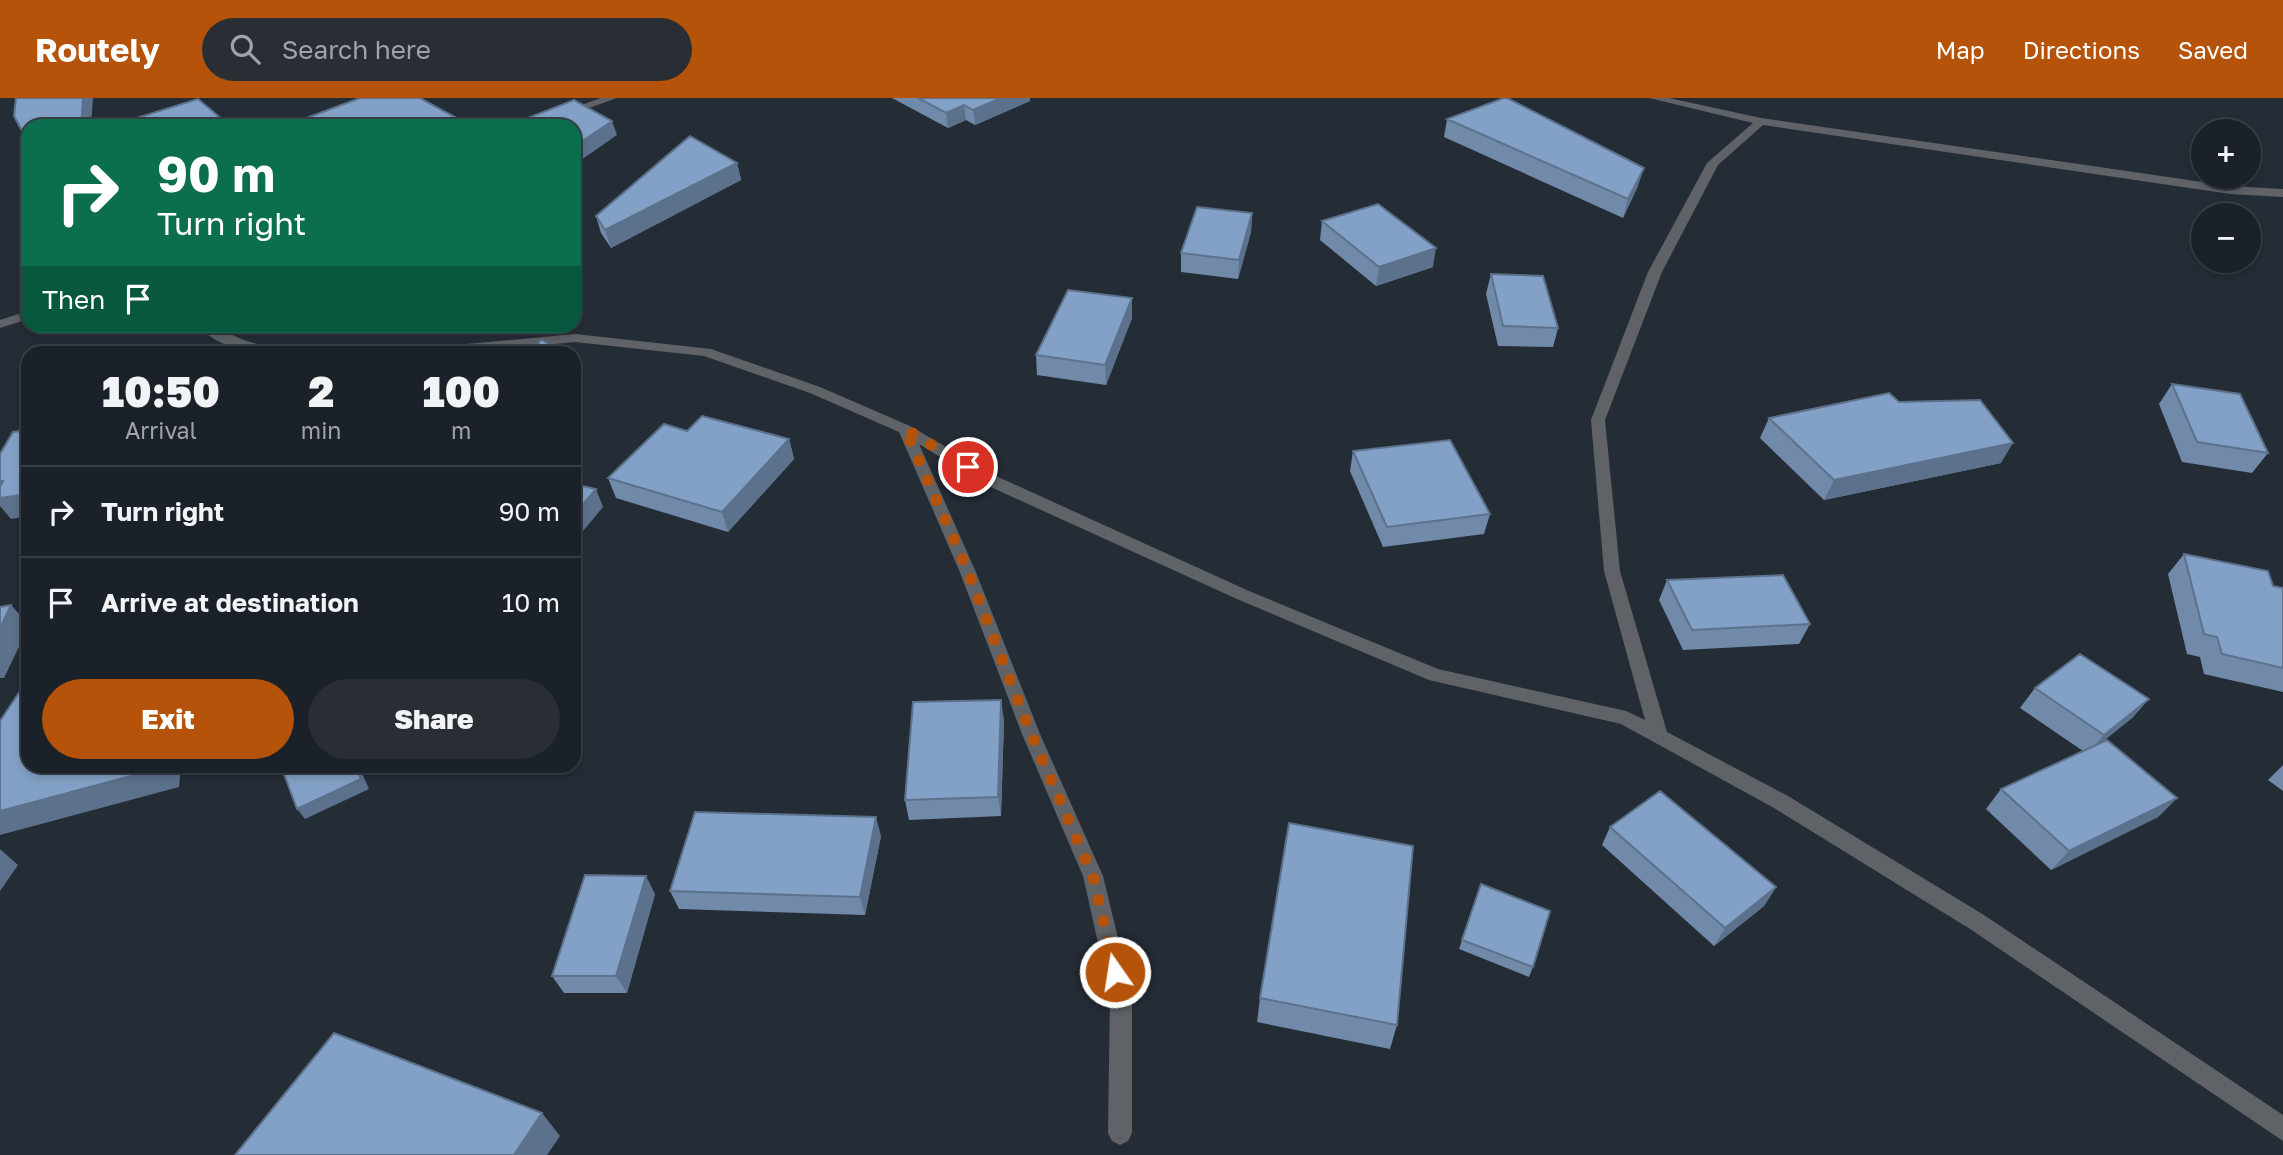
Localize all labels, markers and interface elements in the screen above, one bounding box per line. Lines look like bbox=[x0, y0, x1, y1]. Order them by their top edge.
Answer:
search box bbox=[202, 18, 692, 81]
text: Routely bbox=[35, 30, 160, 69]
icon: search bbox=[226, 30, 264, 68]
text: Search here bbox=[282, 34, 431, 65]
text: Map bbox=[1936, 35, 1985, 64]
text: Directions bbox=[2023, 35, 2140, 64]
text: Saved bbox=[2178, 35, 2248, 64]
map controls bbox=[2191, 119, 2261, 273]
button: + bbox=[2191, 119, 2261, 189]
text: 90 m bbox=[157, 144, 275, 203]
icon: right bbox=[42, 147, 133, 238]
button: − bbox=[2191, 203, 2261, 273]
text: Turn right bbox=[157, 204, 306, 242]
icon: arrive bbox=[119, 280, 157, 318]
text: Then bbox=[42, 284, 105, 315]
text: 10:50 bbox=[102, 366, 220, 416]
text: 2 bbox=[308, 366, 334, 416]
text: 100 bbox=[422, 366, 500, 416]
text: Arrival bbox=[125, 416, 197, 444]
text: min bbox=[301, 416, 341, 444]
text: m bbox=[451, 416, 471, 444]
pin bbox=[938, 437, 998, 497]
icon: arrive bbox=[949, 448, 987, 486]
icon: right bbox=[42, 493, 80, 531]
text: Turn right bbox=[101, 496, 224, 527]
text: 90 m bbox=[499, 496, 560, 527]
icon: arrive bbox=[42, 584, 80, 622]
text: Arrive at destination bbox=[101, 587, 359, 618]
text: 10 m bbox=[502, 587, 560, 618]
button: Exit bbox=[42, 679, 294, 759]
button: Share bbox=[308, 679, 560, 759]
position arrow bbox=[1078, 935, 1152, 1009]

